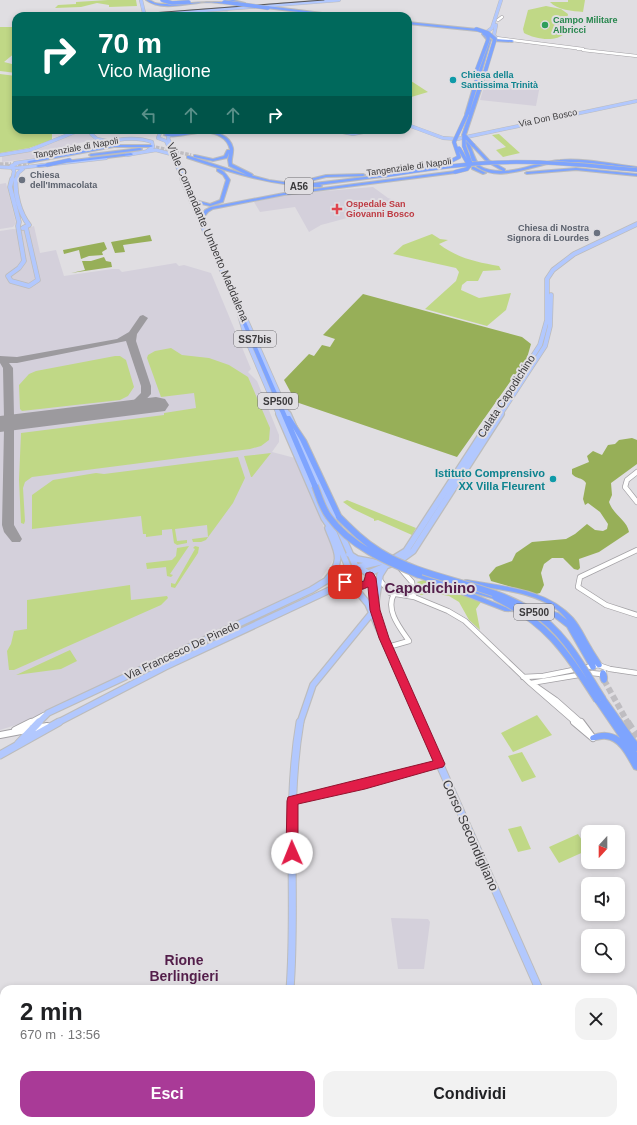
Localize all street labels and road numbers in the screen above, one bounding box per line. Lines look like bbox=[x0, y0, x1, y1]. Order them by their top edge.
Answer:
street label: Via Don Bosco bbox=[518, 107, 578, 129]
street label: Tangenziale di Napoli bbox=[33, 136, 119, 160]
street label: Viale Comandante Umberto Maddalena bbox=[165, 141, 252, 324]
street label: Tangenziale di Napoli bbox=[366, 156, 452, 178]
road number: A56 bbox=[285, 178, 313, 194]
road number: SS7bis bbox=[234, 331, 276, 347]
street label: Calata Capodichino bbox=[475, 352, 537, 440]
road number: SP500 bbox=[258, 393, 298, 409]
road number: SP500 bbox=[514, 604, 554, 620]
street label: Via Francesco De Pinedo bbox=[123, 618, 241, 682]
street label: Corso Secondigliano bbox=[439, 777, 502, 893]

